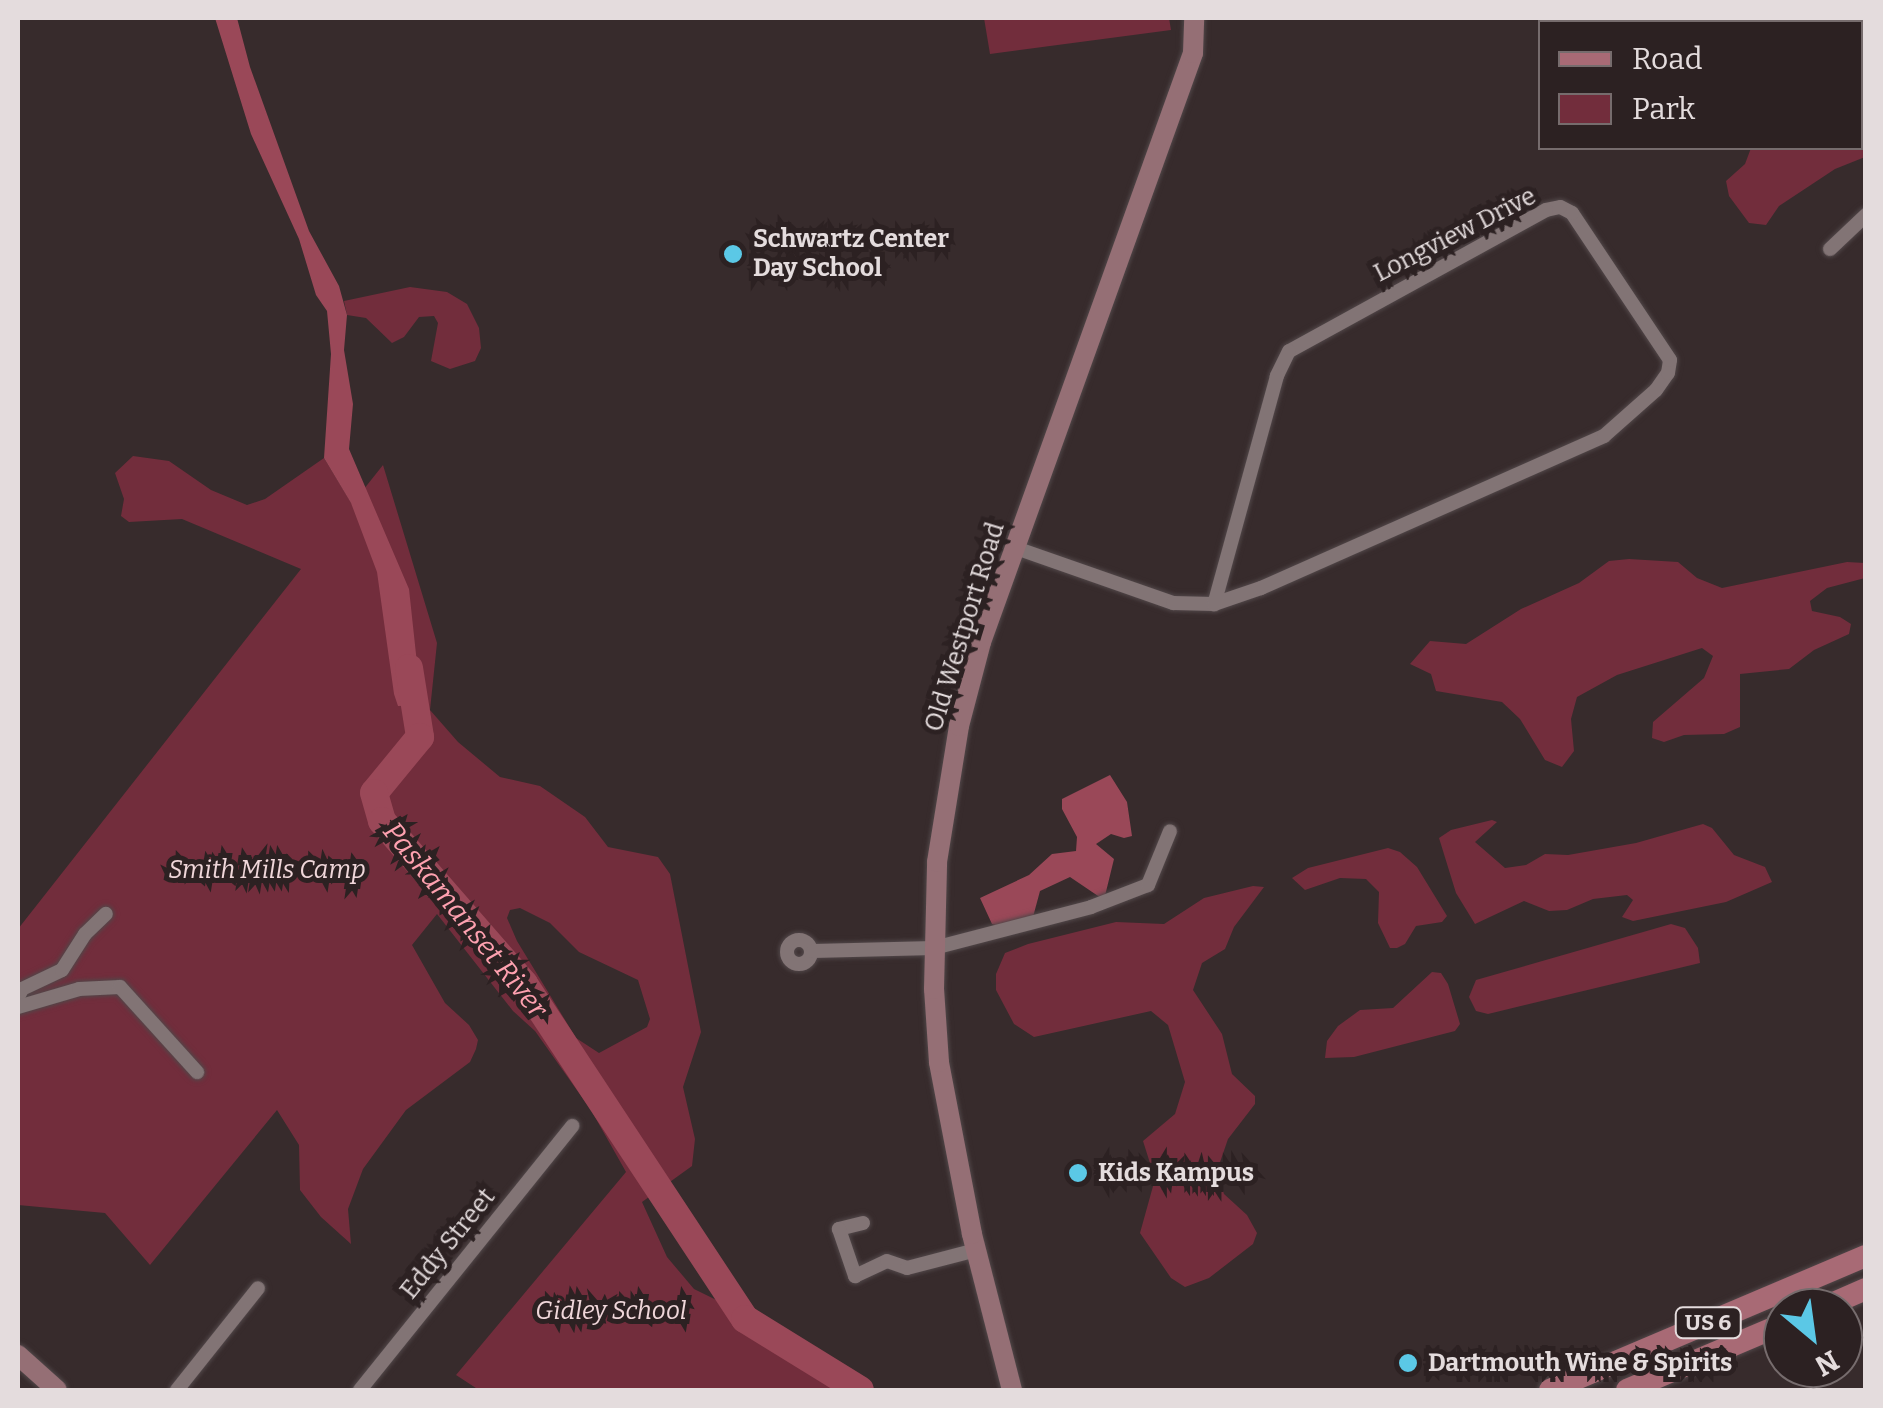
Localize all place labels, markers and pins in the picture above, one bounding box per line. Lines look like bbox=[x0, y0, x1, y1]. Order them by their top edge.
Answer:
place label: Schwartz Center Day School bbox=[753, 225, 949, 284]
marker: Schwartz Center Day School bbox=[722, 243, 744, 265]
place label: Kids Kampus bbox=[1098, 1158, 1254, 1188]
marker: Kids Kampus bbox=[1067, 1162, 1089, 1184]
place label: Dartmouth Wine & Spirits bbox=[1428, 1348, 1732, 1378]
marker: Dartmouth Wine & Spirits bbox=[1397, 1352, 1419, 1374]

